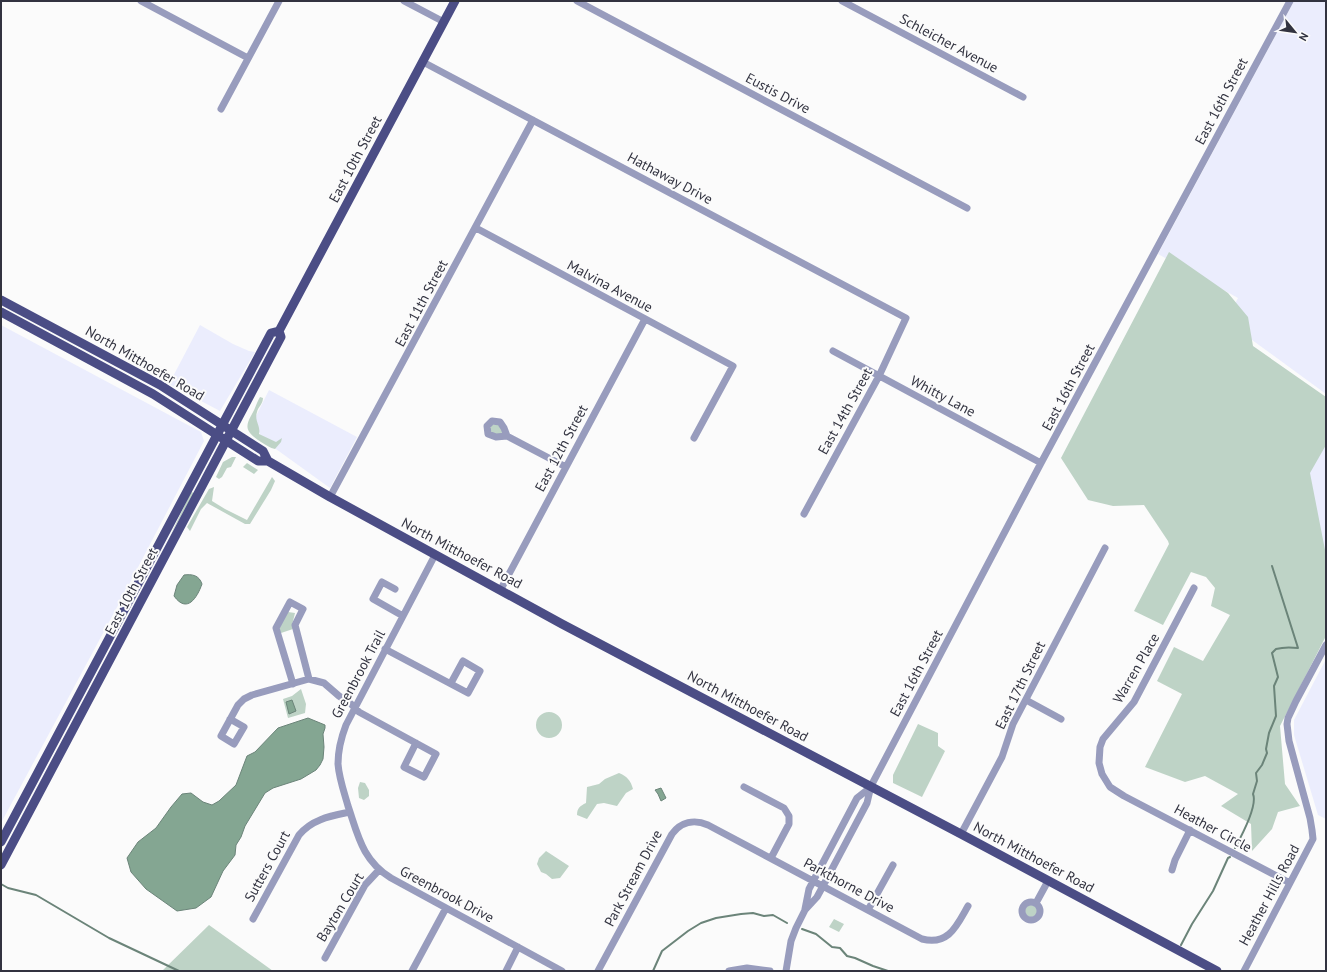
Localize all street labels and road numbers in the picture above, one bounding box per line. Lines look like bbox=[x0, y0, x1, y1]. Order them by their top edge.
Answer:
street label: Schleicher Avenue bbox=[897, 9, 1001, 77]
street label: East 16th Street bbox=[1191, 54, 1252, 148]
street label: Eustis Drive bbox=[743, 69, 813, 117]
street label: East 10th Street bbox=[325, 112, 386, 206]
street label: Hathaway Drive bbox=[624, 148, 716, 208]
street label: East 11th Street bbox=[391, 256, 452, 350]
street label: Malvina Avenue bbox=[564, 256, 656, 316]
street label: North Mitthoefer Road bbox=[82, 322, 208, 404]
street label: East 16th Street bbox=[1038, 340, 1099, 434]
street label: East 14th Street bbox=[814, 364, 876, 457]
street label: Whitty Lane bbox=[907, 371, 979, 421]
street label: East 12th Street bbox=[531, 401, 592, 495]
street label: North Mitthoefer Road bbox=[398, 514, 526, 592]
street label: East 10th Street bbox=[101, 544, 162, 638]
street label: East 16th Street bbox=[886, 626, 947, 720]
street label: Greenbrook Trail bbox=[327, 627, 389, 721]
street label: Warren Place bbox=[1109, 630, 1163, 706]
street label: East 17th Street bbox=[991, 638, 1049, 732]
street label: North Mitthoefer Road bbox=[684, 667, 812, 745]
street label: Heather Circle bbox=[1171, 800, 1255, 856]
street label: North Mitthoefer Road bbox=[970, 818, 1098, 896]
street label: Sutters Court bbox=[240, 827, 294, 905]
street label: Park Stream Drive bbox=[600, 827, 666, 929]
street label: Heather Hills Road bbox=[1235, 841, 1303, 949]
street label: Parkthorne Drive bbox=[800, 854, 898, 916]
street label: Greenbrook Drive bbox=[397, 862, 497, 926]
street label: Bayton Court bbox=[312, 869, 368, 945]

